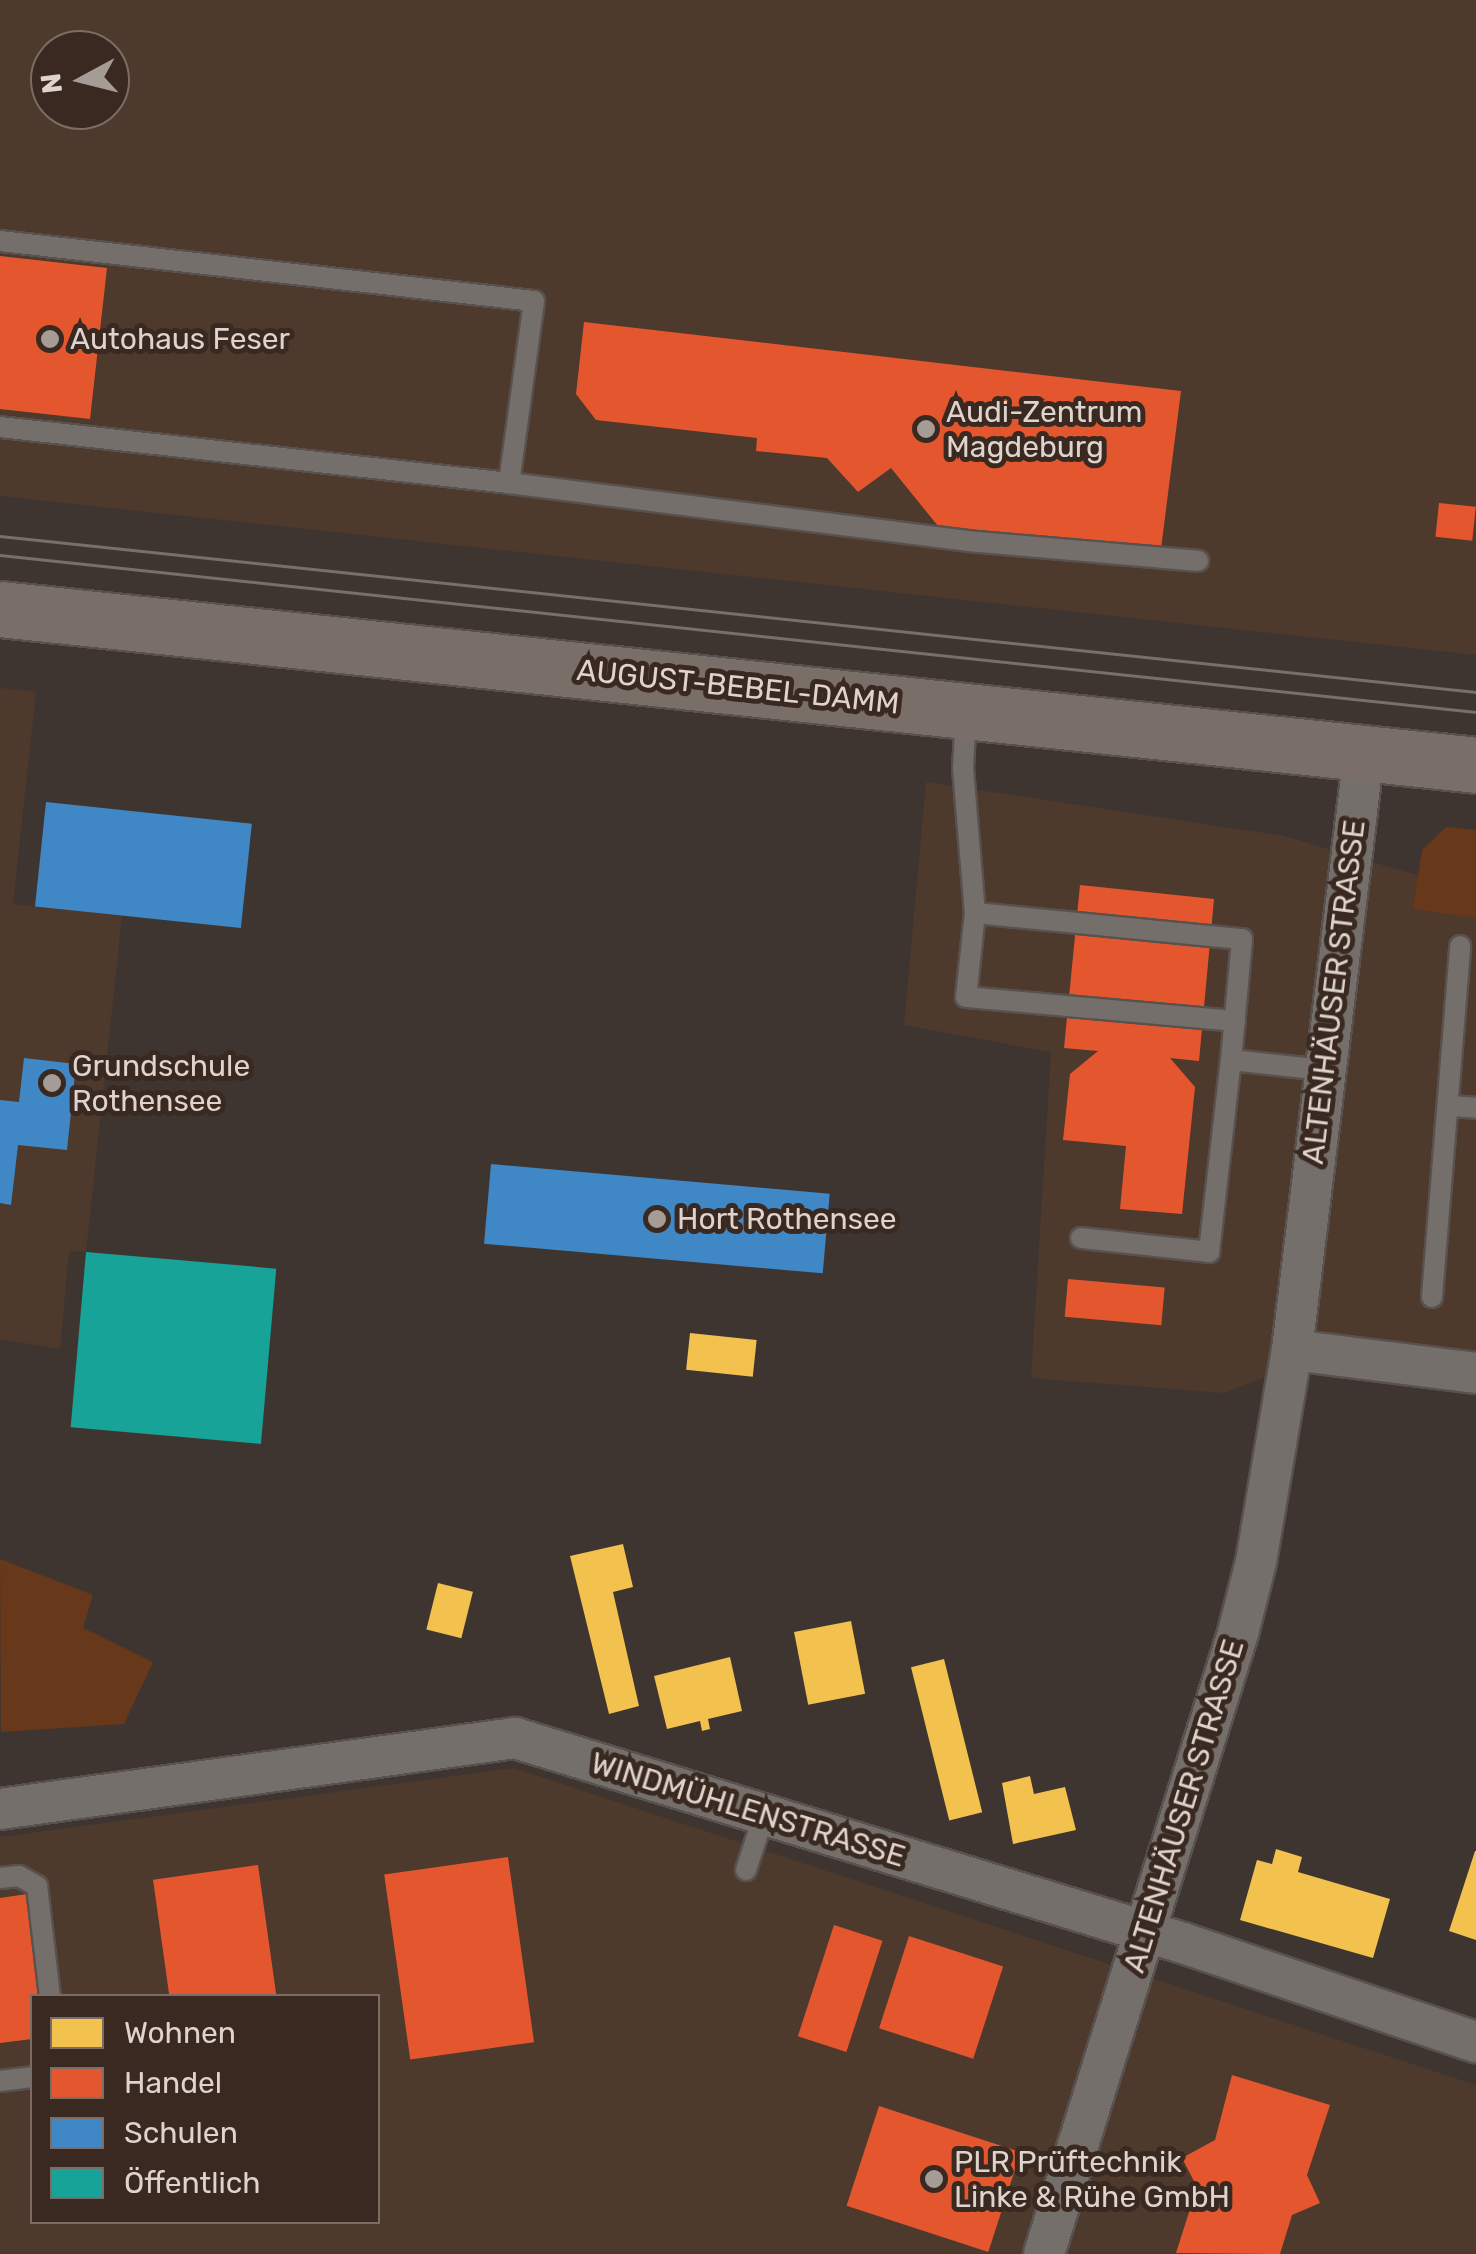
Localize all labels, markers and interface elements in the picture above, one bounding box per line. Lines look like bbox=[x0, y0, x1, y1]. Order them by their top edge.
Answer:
north arrow bbox=[30, 30, 130, 130]
text: N bbox=[34, 71, 69, 95]
place label: Autohaus Feser bbox=[70, 321, 290, 357]
marker: Autohaus Feser bbox=[39, 328, 61, 350]
place label: Audi-Zentrum Magdeburg bbox=[946, 394, 1143, 464]
marker: Audi-Zentrum Magdeburg bbox=[915, 418, 937, 440]
street label: AUGUST-BEBEL-DAMM bbox=[575, 652, 901, 722]
street label: ALTENHÄUSER STRASSE bbox=[1295, 818, 1373, 1166]
place label: Grundschule Rothensee bbox=[72, 1048, 250, 1118]
marker: Grundschule Rothensee bbox=[41, 1072, 63, 1094]
place label: Hort Rothensee bbox=[677, 1201, 897, 1237]
marker: Hort Rothensee bbox=[646, 1208, 668, 1230]
street label: ALTENHÄUSER STRASSE bbox=[1116, 1635, 1252, 1977]
street label: WINDMÜHLENSTRASSE bbox=[587, 1745, 909, 1875]
legend bbox=[30, 1994, 380, 2224]
text: Wohnen bbox=[124, 2015, 236, 2051]
text: Handel bbox=[124, 2065, 222, 2101]
text: Schulen bbox=[124, 2115, 238, 2151]
place label: PLR Prüftechnik Linke & Rühe GmbH bbox=[954, 2144, 1230, 2214]
text: Öffentlich bbox=[124, 2165, 261, 2201]
marker: PLR Prüftechnik Linke & Rühe GmbH bbox=[923, 2168, 945, 2190]

